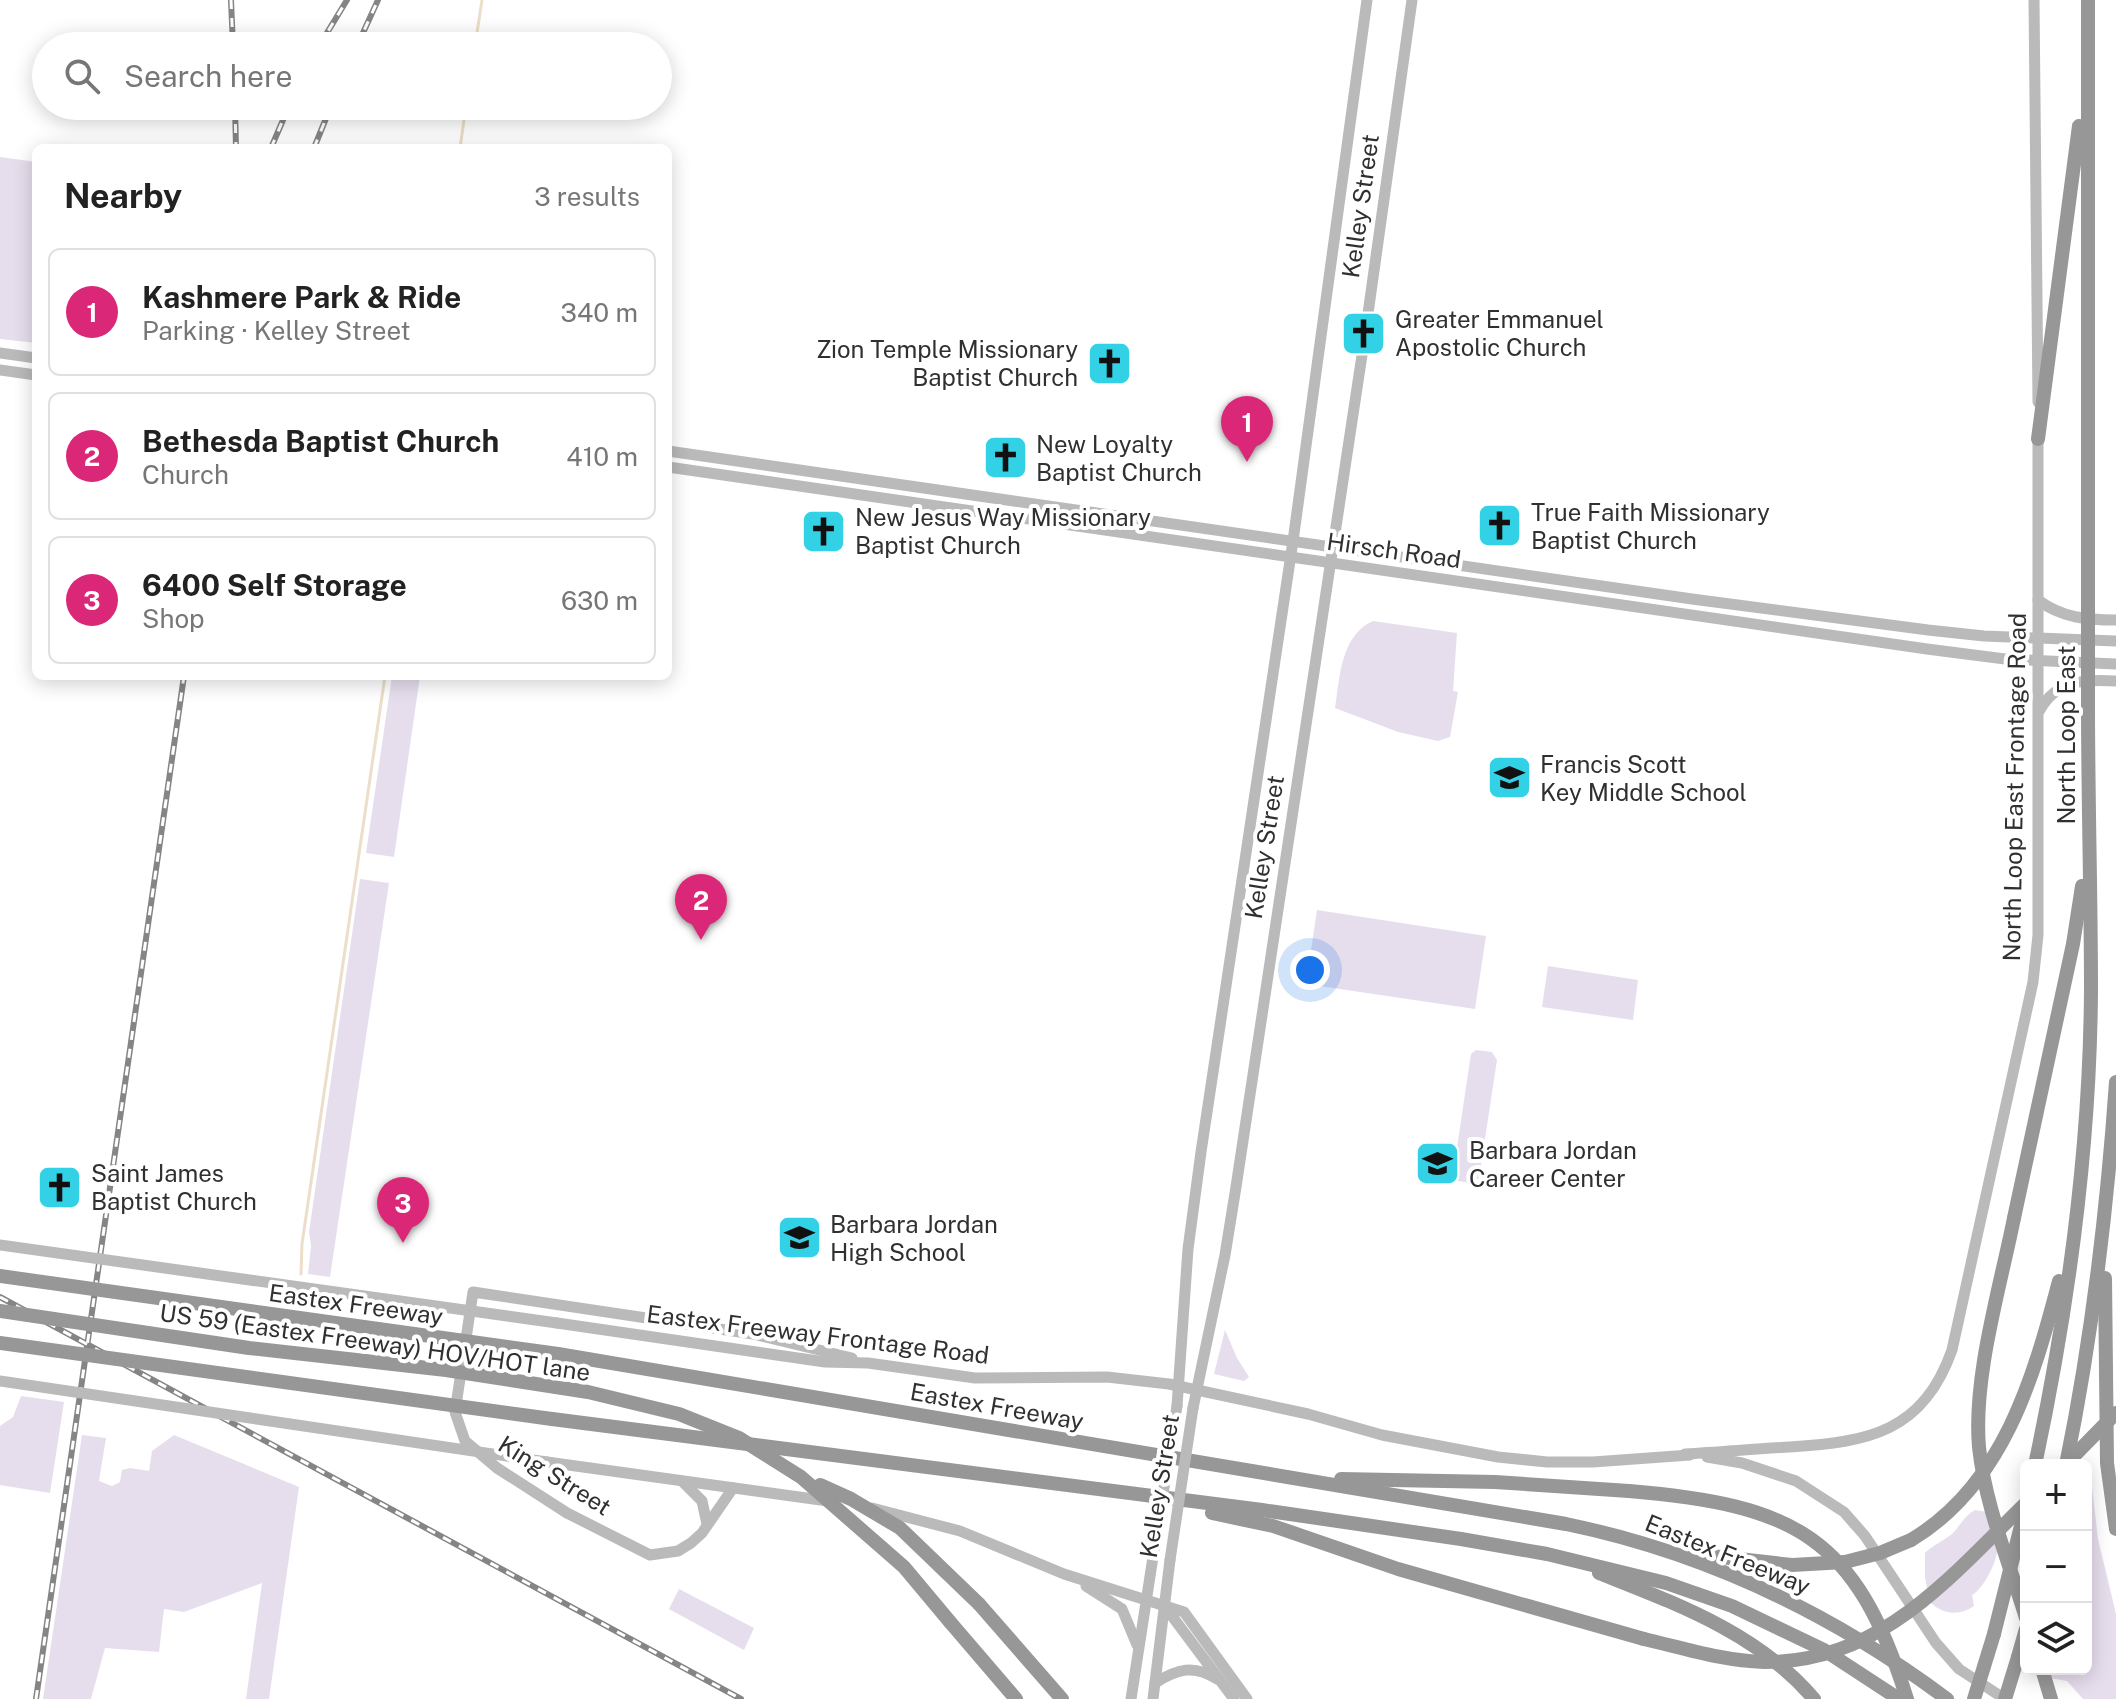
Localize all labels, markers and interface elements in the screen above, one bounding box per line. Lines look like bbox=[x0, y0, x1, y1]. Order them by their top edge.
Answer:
search box bbox=[32, 32, 672, 120]
icon: search bbox=[60, 54, 104, 98]
text: Search here bbox=[124, 58, 292, 94]
street label: Kelley Street bbox=[1336, 132, 1384, 280]
text: Nearby bbox=[64, 176, 182, 216]
text: 3 results bbox=[534, 181, 640, 212]
text: Kashmere Park & Ride bbox=[142, 279, 461, 315]
text: 1 bbox=[86, 297, 98, 328]
text: 340 m bbox=[561, 297, 638, 328]
place label: Greater Emmanuel Apostolic Church bbox=[1395, 305, 1604, 361]
church icon: Greater Emmanuel Apostolic Church bbox=[1340, 309, 1388, 357]
text: Parking · Kelley Street bbox=[142, 315, 411, 346]
place label: Zion Temple Missionary Baptist Church bbox=[816, 335, 1078, 391]
church icon: Zion Temple Missionary Baptist Church bbox=[1085, 339, 1133, 387]
pin: 1 bbox=[1221, 396, 1273, 462]
text: Bethesda Baptist Church bbox=[142, 423, 499, 459]
place label: New Loyalty Baptist Church bbox=[1036, 430, 1202, 486]
church icon: New Loyalty Baptist Church bbox=[981, 434, 1029, 482]
text: 2 bbox=[84, 441, 100, 472]
text: 410 m bbox=[566, 441, 638, 472]
text: Church bbox=[142, 459, 229, 490]
place label: True Faith Missionary Baptist Church bbox=[1531, 498, 1770, 554]
church icon: True Faith Missionary Baptist Church bbox=[1476, 502, 1524, 550]
place label: New Jesus Way Missionary Baptist Church bbox=[855, 503, 1151, 559]
church icon: New Jesus Way Missionary Baptist Church bbox=[800, 507, 848, 555]
street label: Hirsch Road bbox=[1325, 527, 1463, 573]
text: 6400 Self Storage bbox=[142, 567, 407, 603]
text: 3 bbox=[83, 585, 101, 616]
text: 630 m bbox=[561, 585, 638, 616]
text: Shop bbox=[142, 603, 205, 634]
street label: North Loop East Frontage Road bbox=[1997, 613, 2031, 961]
street label: North Loop East bbox=[2052, 645, 2080, 825]
place label: Francis Scott Key Middle School bbox=[1540, 750, 1747, 806]
school or university icon: Francis Scott Key Middle School bbox=[1485, 754, 1533, 802]
street label: Kelley Street bbox=[1239, 773, 1289, 921]
pin: 2 bbox=[675, 874, 727, 940]
your location bbox=[1290, 950, 1330, 990]
place label: Barbara Jordan Career Center bbox=[1469, 1136, 1637, 1192]
school or university icon: Barbara Jordan Career Center bbox=[1414, 1140, 1462, 1188]
place label: Saint James Baptist Church bbox=[91, 1159, 257, 1215]
church icon: Saint James Baptist Church bbox=[36, 1163, 84, 1211]
pin: 3 bbox=[377, 1177, 429, 1243]
place label: Barbara Jordan High School bbox=[830, 1210, 998, 1266]
school or university icon: Barbara Jordan High School bbox=[775, 1214, 823, 1262]
street label: Eastex Freeway bbox=[267, 1278, 445, 1330]
street label: US 59 (Eastex Freeway) HOV/HOT lane bbox=[158, 1298, 592, 1386]
street label: Eastex Freeway Frontage Road bbox=[645, 1299, 991, 1369]
street label: Eastex Freeway bbox=[908, 1377, 1086, 1435]
street label: Kelley Street bbox=[1134, 1412, 1184, 1560]
street label: King Street bbox=[494, 1429, 616, 1521]
map controls bbox=[2020, 1459, 2092, 1675]
button: + bbox=[2020, 1459, 2092, 1531]
street label: Eastex Freeway bbox=[1641, 1508, 1815, 1600]
button: − bbox=[2020, 1531, 2092, 1603]
button: layers bbox=[2020, 1603, 2092, 1675]

